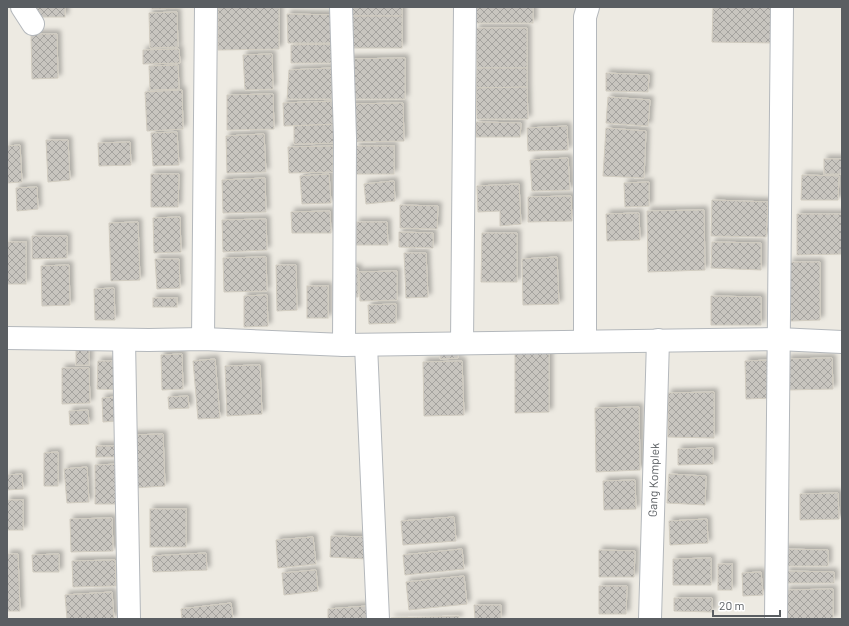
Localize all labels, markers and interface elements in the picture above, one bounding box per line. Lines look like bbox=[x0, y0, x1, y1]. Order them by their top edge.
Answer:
street label: Gang Komplek bbox=[645, 443, 661, 517]
scale bar bbox=[713, 592, 780, 618]
text: 20 m bbox=[719, 598, 745, 612]

